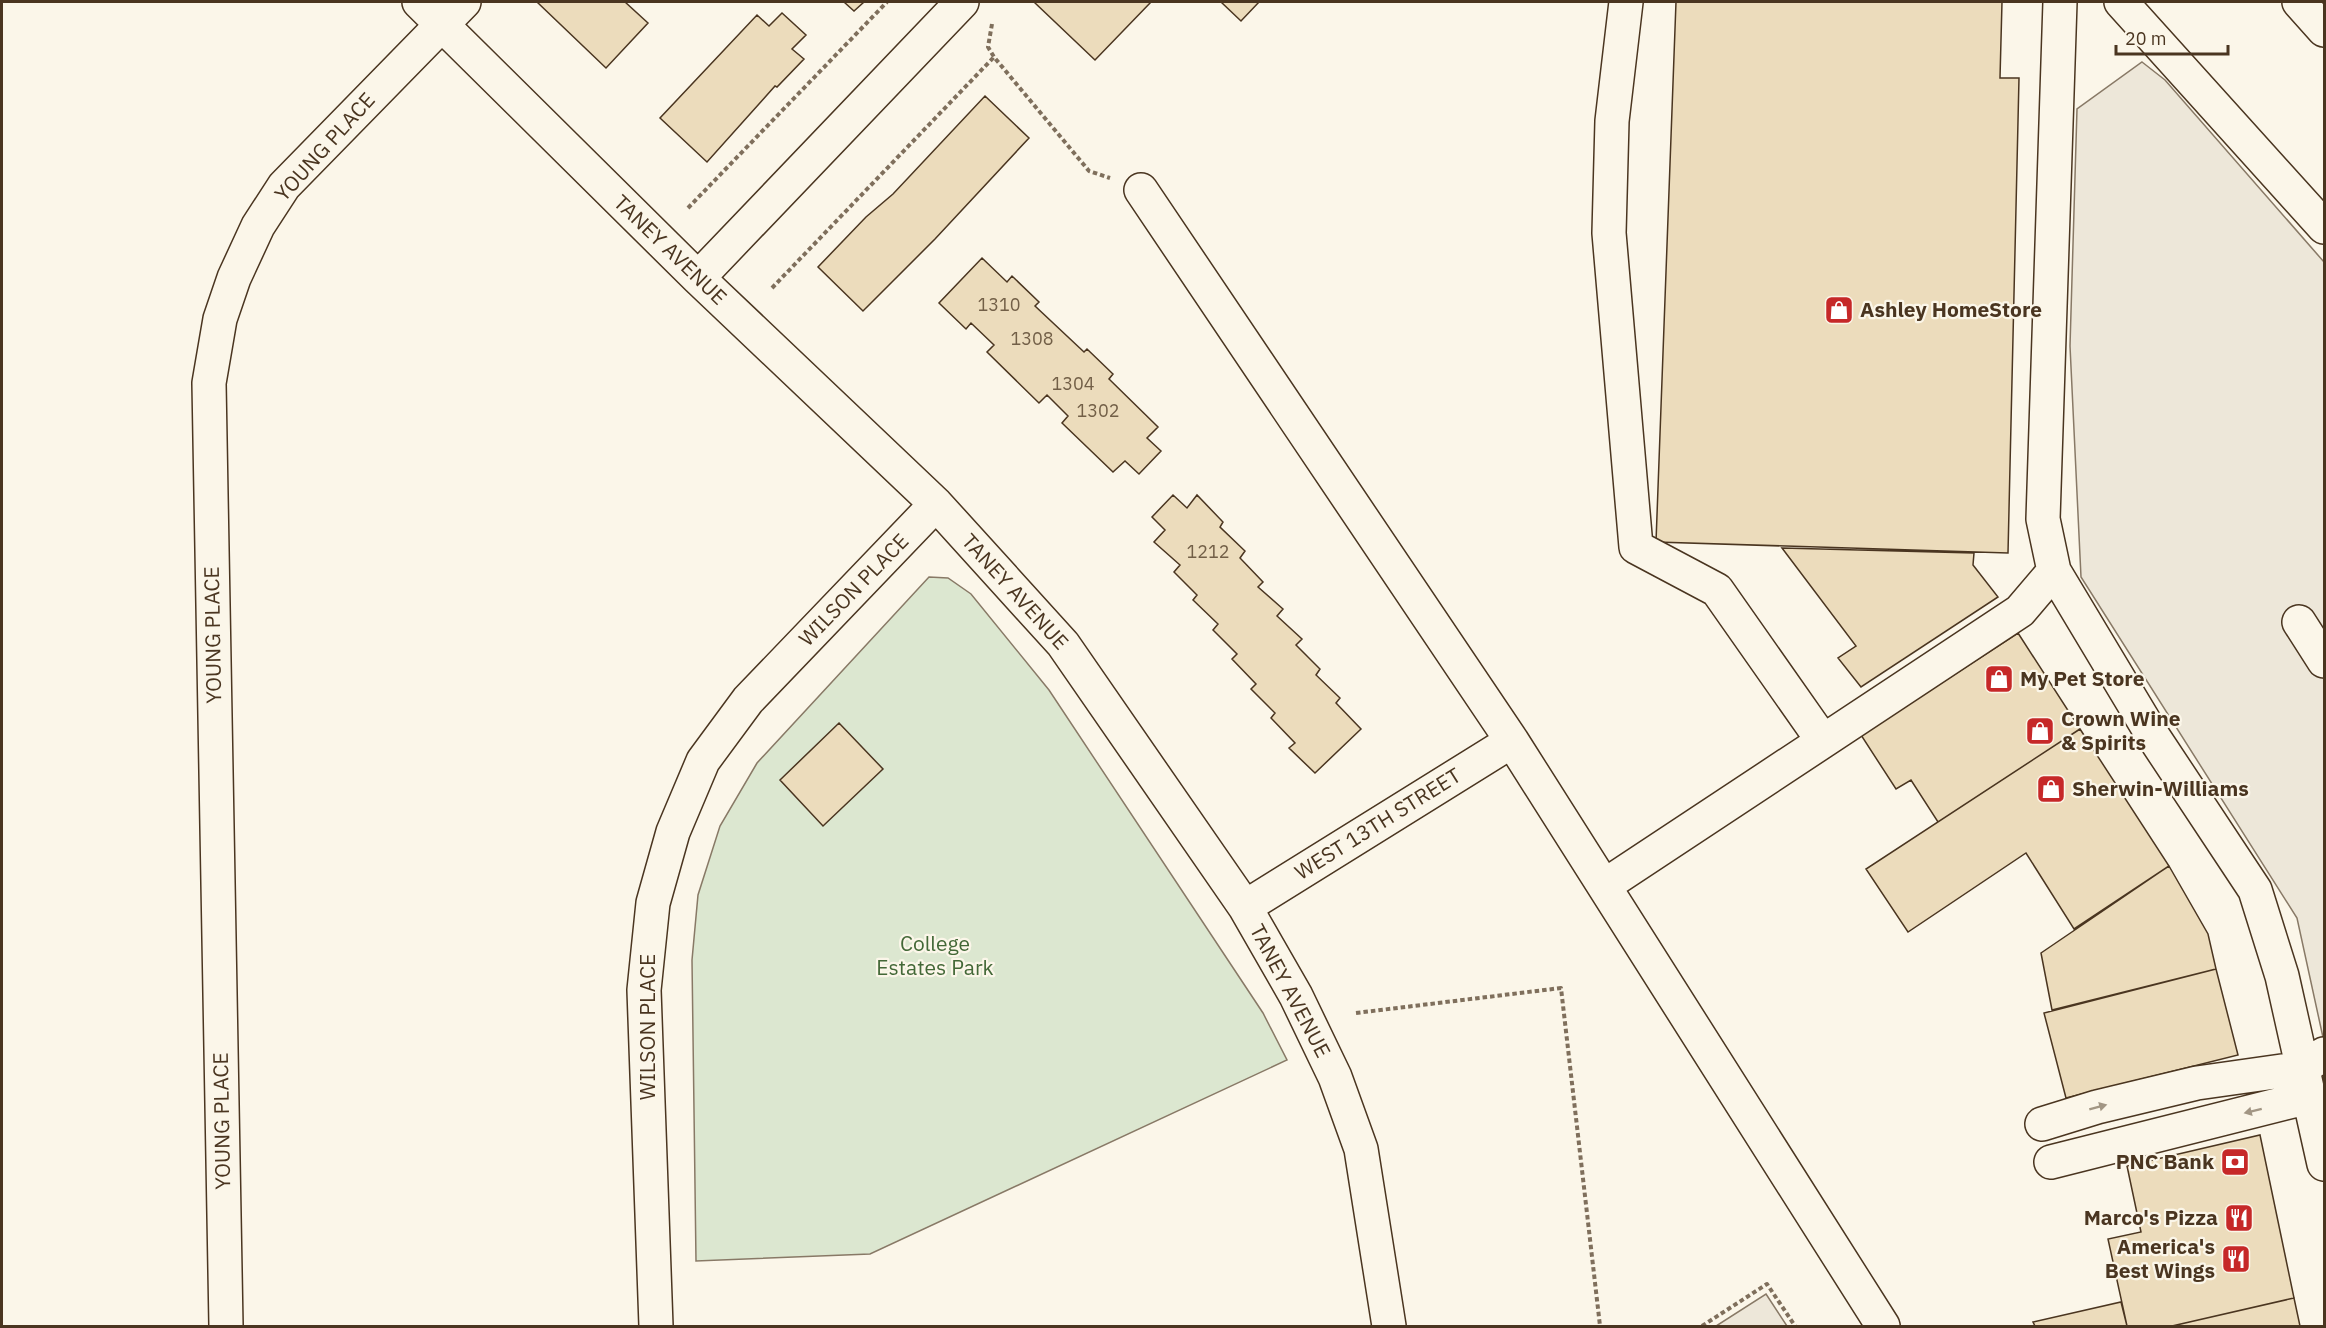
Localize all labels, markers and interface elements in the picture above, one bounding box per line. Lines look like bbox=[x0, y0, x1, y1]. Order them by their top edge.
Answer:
scale bar bbox=[2116, 18, 2228, 56]
text: 20 m bbox=[2125, 27, 2167, 50]
street label: YOUNG PLACE bbox=[268, 86, 381, 207]
street label: TANEY AVENUE bbox=[608, 188, 733, 310]
house number: 1310 bbox=[977, 293, 1021, 316]
shop icon: Ashley HomeStore bbox=[1823, 294, 1855, 326]
place label: Ashley HomeStore bbox=[1860, 295, 2042, 323]
house number: 1308 bbox=[1010, 327, 1054, 350]
house number: 1304 bbox=[1051, 372, 1095, 395]
house number: 1302 bbox=[1076, 399, 1120, 422]
street label: WILSON PLACE bbox=[792, 527, 914, 652]
street label: TANEY AVENUE bbox=[956, 527, 1075, 655]
house number: 1212 bbox=[1186, 540, 1230, 563]
street label: YOUNG PLACE bbox=[197, 566, 227, 704]
shop icon: My Pet Store bbox=[1983, 663, 2015, 695]
place label: My Pet Store bbox=[2020, 664, 2145, 692]
place label: Crown Wine & Spirits bbox=[2061, 704, 2181, 756]
shop icon: Crown Wine & Spirits bbox=[2024, 715, 2056, 747]
street label: WEST 13TH STREET bbox=[1289, 761, 1466, 886]
shop icon: Sherwin-Williams bbox=[2035, 773, 2067, 805]
place label: Sherwin-Williams bbox=[2072, 774, 2249, 802]
street label: TANEY AVENUE bbox=[1244, 919, 1338, 1062]
park label: College Estates Park bbox=[876, 929, 994, 981]
street label: WILSON PLACE bbox=[633, 954, 661, 1100]
street label: YOUNG PLACE bbox=[206, 1052, 236, 1190]
one-way arrow bbox=[2089, 1102, 2107, 1111]
one-way arrow bbox=[2243, 1107, 2262, 1117]
bank icon: PNC Bank bbox=[2219, 1146, 2251, 1178]
place label: PNC Bank bbox=[2116, 1147, 2215, 1175]
restaurant icon: Marco's Pizza bbox=[2223, 1202, 2255, 1234]
place label: Marco's Pizza bbox=[2084, 1203, 2218, 1231]
place label: America's Best Wings bbox=[2105, 1232, 2215, 1284]
restaurant icon: America's Best Wings bbox=[2220, 1243, 2252, 1275]

